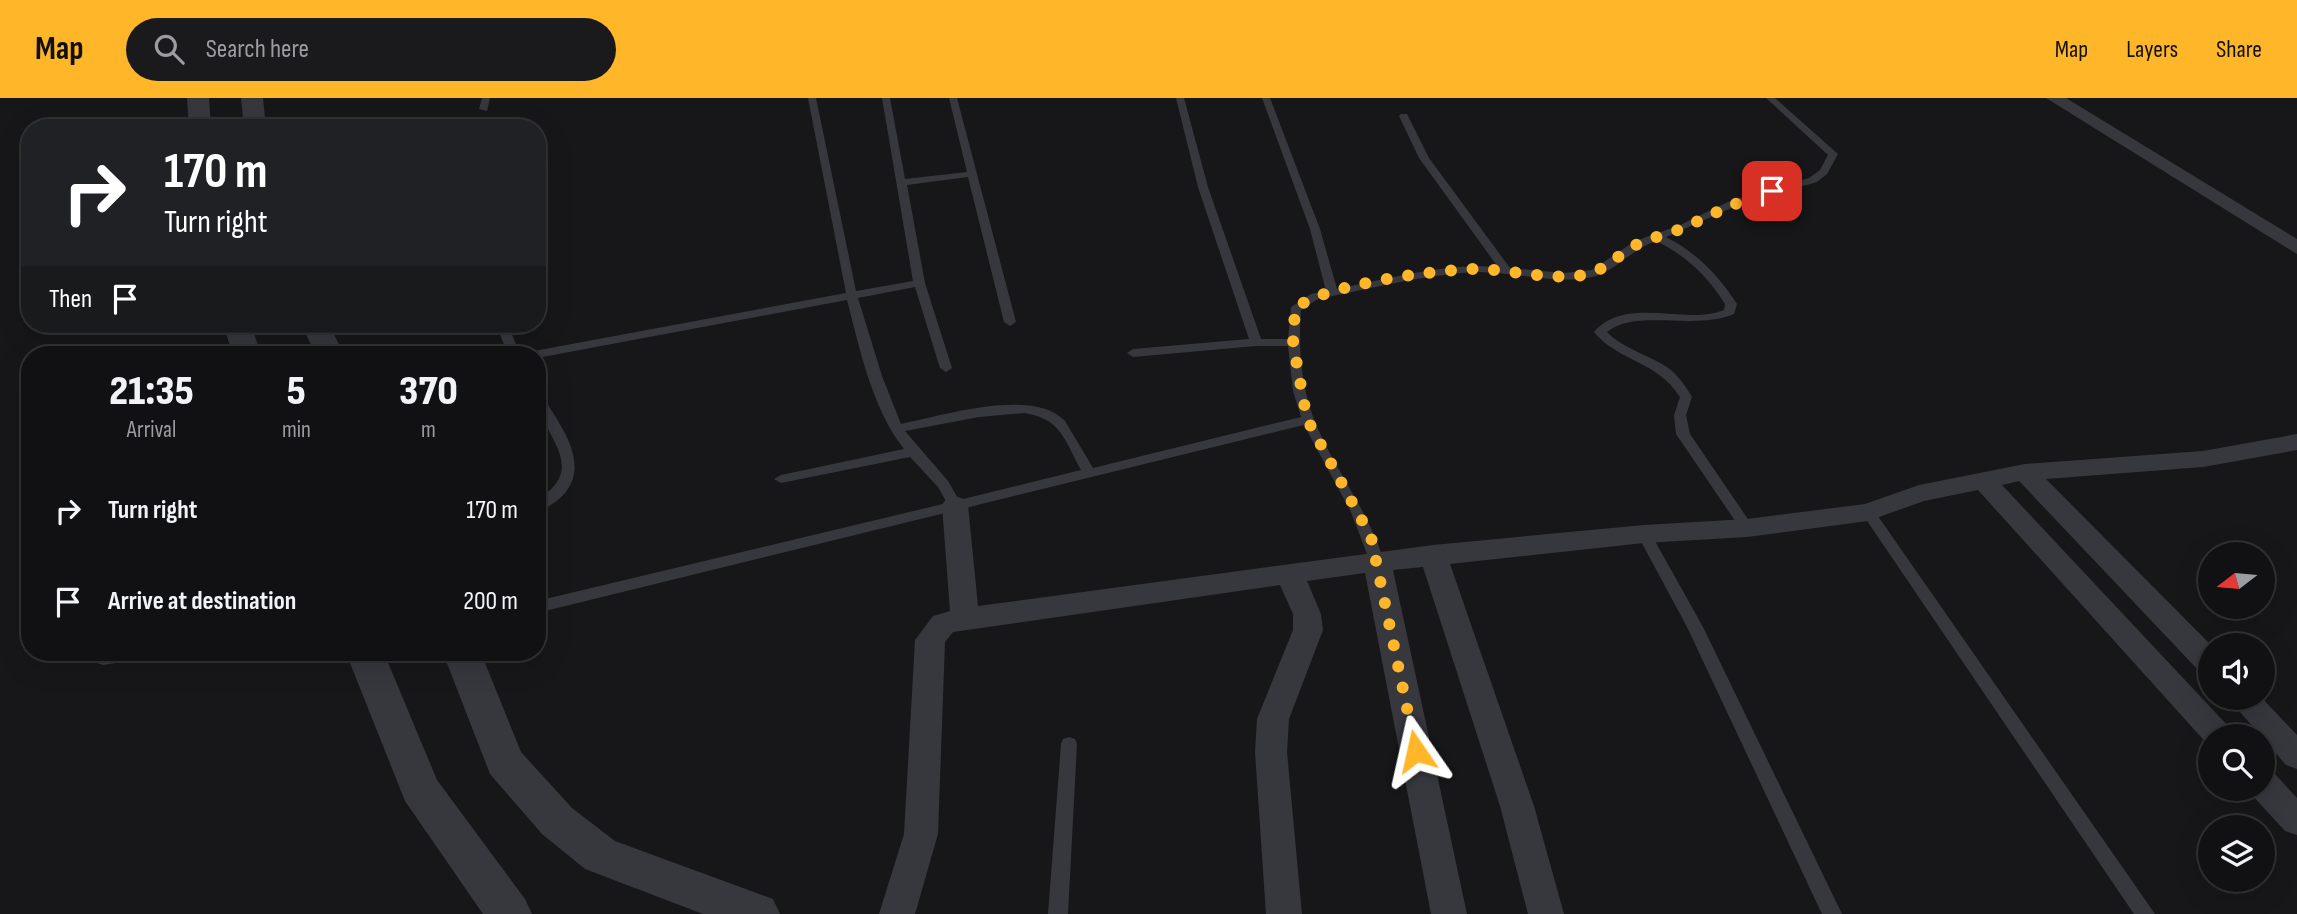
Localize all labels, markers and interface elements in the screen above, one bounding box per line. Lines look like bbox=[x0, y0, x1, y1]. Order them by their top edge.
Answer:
search box bbox=[126, 18, 616, 81]
text: Map bbox=[35, 29, 84, 69]
icon: search bbox=[150, 30, 188, 68]
text: Search here bbox=[206, 34, 309, 65]
text: Map bbox=[2055, 35, 2088, 64]
text: Layers bbox=[2126, 35, 2178, 64]
text: Share bbox=[2216, 35, 2262, 64]
text: 170 m bbox=[164, 143, 268, 202]
icon: right bbox=[49, 147, 140, 238]
pin bbox=[1742, 161, 1802, 221]
icon: arrive bbox=[1753, 172, 1791, 210]
text: Turn right bbox=[164, 203, 268, 242]
icon: arrive bbox=[106, 280, 144, 318]
text: Then bbox=[49, 284, 92, 315]
text: 21:35 bbox=[109, 366, 194, 417]
text: 5 bbox=[287, 366, 306, 417]
text: 370 bbox=[399, 366, 458, 417]
text: Arrival bbox=[127, 416, 176, 444]
text: min bbox=[282, 416, 311, 444]
text: m bbox=[421, 416, 436, 444]
icon: right bbox=[49, 492, 87, 530]
text: Turn right bbox=[108, 495, 197, 526]
text: 170 m bbox=[466, 495, 518, 526]
north arrow bbox=[2198, 542, 2275, 620]
map controls bbox=[2198, 542, 2275, 892]
icon: arrive bbox=[49, 583, 87, 621]
text: Arrive at destination bbox=[108, 586, 296, 617]
text: 200 m bbox=[463, 586, 518, 617]
button: sound bbox=[2198, 633, 2275, 710]
position arrow bbox=[1379, 714, 1453, 788]
button: search bbox=[2198, 724, 2275, 801]
button: layers bbox=[2198, 815, 2275, 892]

